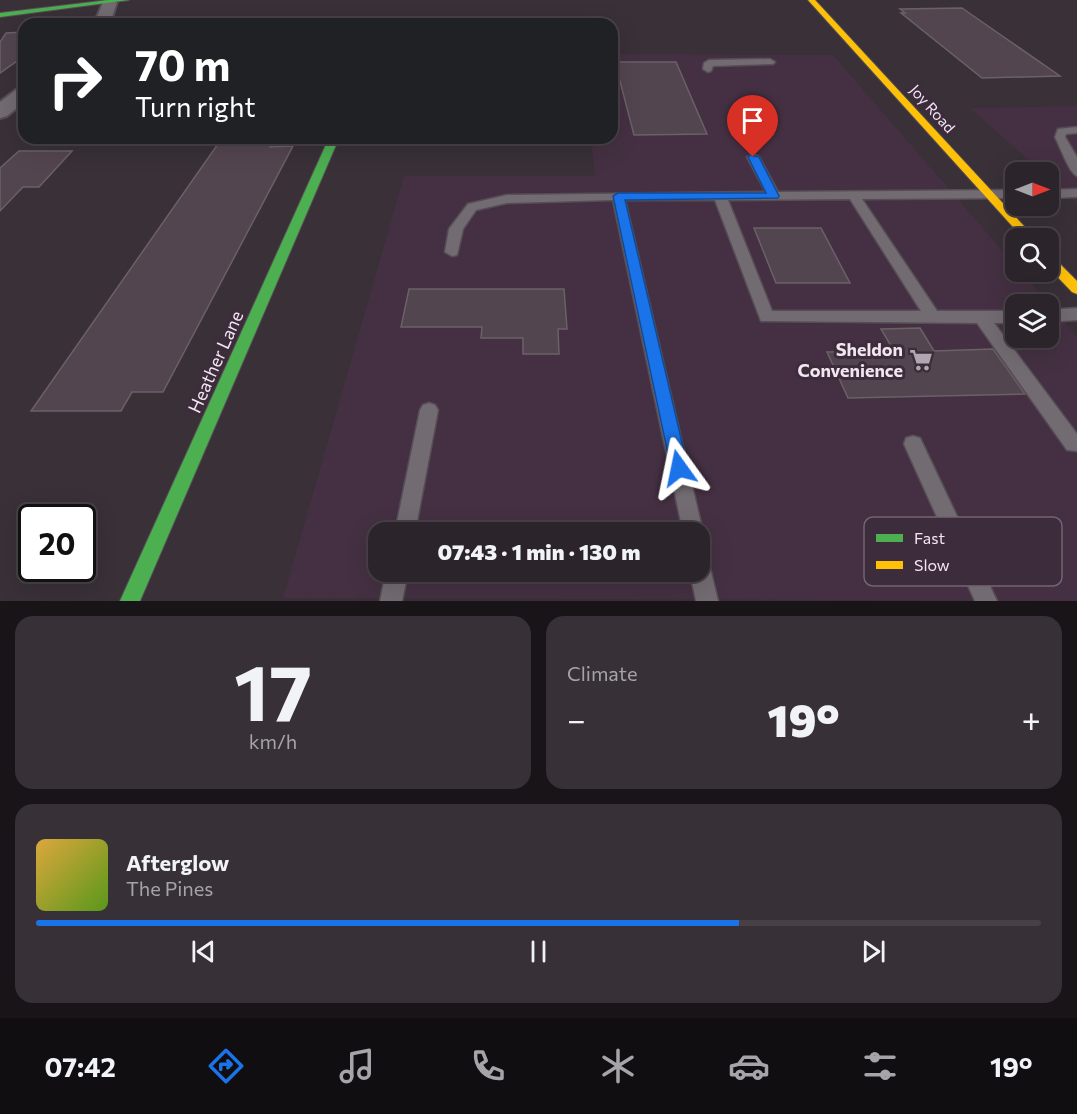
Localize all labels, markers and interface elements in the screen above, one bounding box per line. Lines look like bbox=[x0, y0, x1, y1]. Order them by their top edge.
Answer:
text: 70 m bbox=[135, 38, 230, 90]
icon: right bbox=[36, 42, 114, 120]
street label: Joy Road bbox=[906, 80, 959, 136]
text: Turn right bbox=[135, 90, 255, 123]
pin bbox=[727, 95, 778, 157]
icon: arrive bbox=[736, 104, 769, 137]
north arrow bbox=[1005, 162, 1059, 216]
map controls bbox=[1005, 162, 1059, 348]
button: search bbox=[1005, 228, 1059, 282]
button: layers bbox=[1005, 294, 1059, 348]
street label: Heather Lane bbox=[183, 307, 247, 416]
place label: Sheldon Convenience bbox=[797, 338, 903, 381]
supermarket icon: Sheldon Convenience bbox=[908, 347, 934, 373]
position arrow bbox=[647, 436, 711, 500]
speed limit sign: 20 bbox=[18, 504, 96, 582]
legend bbox=[864, 517, 1062, 586]
text: Fast bbox=[914, 528, 945, 547]
text: 07:43 · 1 min · 130 m bbox=[438, 538, 640, 565]
text: Slow bbox=[914, 555, 950, 574]
text: 17 bbox=[234, 642, 312, 737]
text: Climate bbox=[567, 661, 637, 685]
text: 19° bbox=[768, 691, 840, 746]
text: − bbox=[567, 698, 586, 739]
text: + bbox=[1022, 698, 1041, 739]
text: km/h bbox=[249, 729, 297, 753]
text: Afterglow bbox=[126, 849, 229, 876]
text: The Pines bbox=[126, 876, 213, 900]
icon: previous bbox=[187, 935, 220, 968]
icon: pause bbox=[522, 935, 555, 968]
icon: next bbox=[857, 935, 890, 968]
icon: directions bbox=[205, 1045, 247, 1087]
icon: music bbox=[336, 1045, 378, 1087]
icon: phone bbox=[467, 1045, 509, 1087]
icon: climate bbox=[597, 1045, 639, 1087]
icon: car bbox=[728, 1045, 770, 1087]
icon: filters bbox=[859, 1045, 901, 1087]
text: 07:42 bbox=[44, 1050, 116, 1083]
text: 19° bbox=[990, 1050, 1032, 1083]

